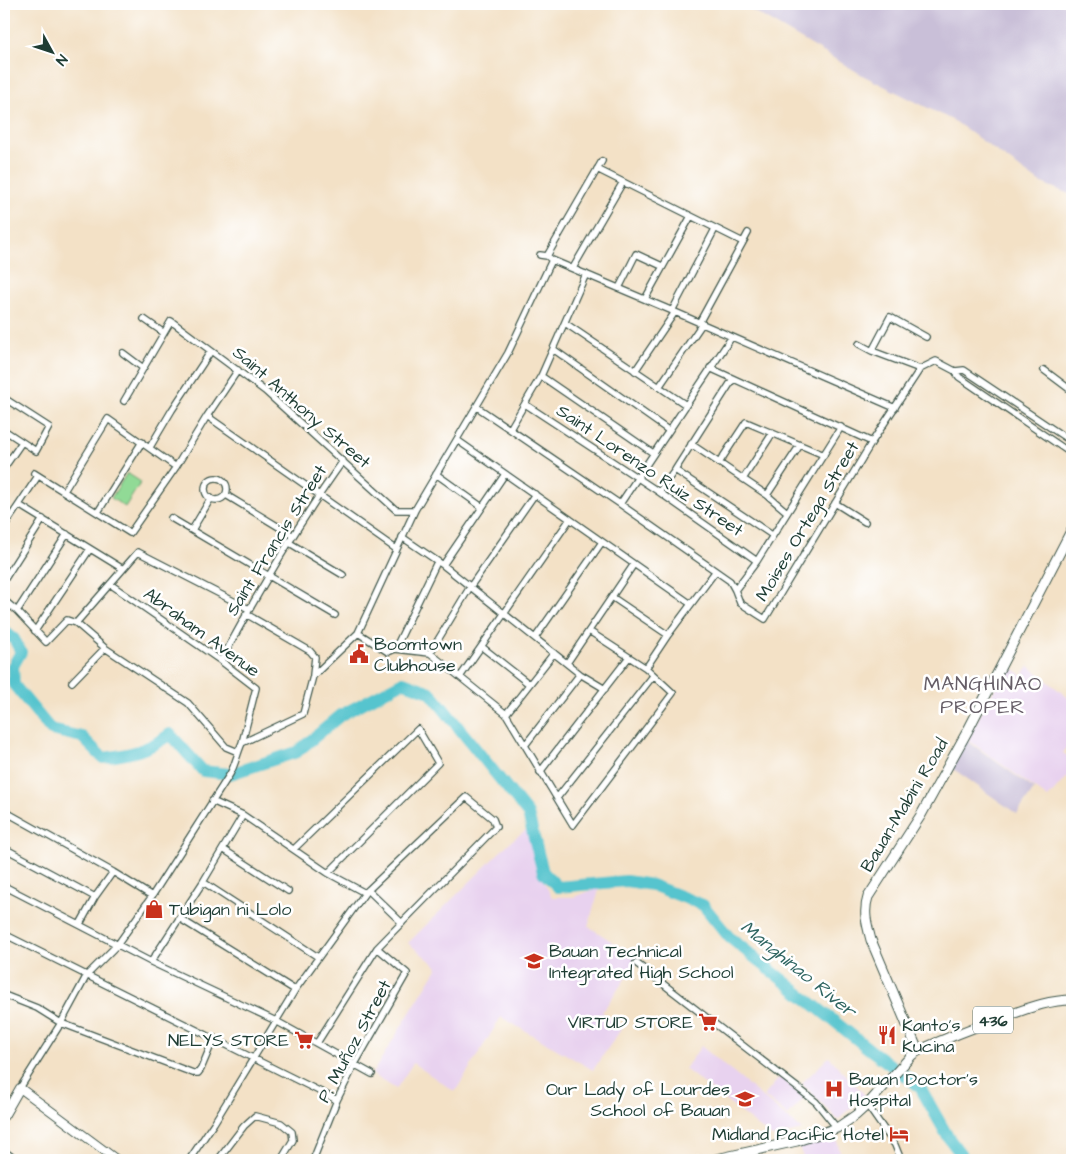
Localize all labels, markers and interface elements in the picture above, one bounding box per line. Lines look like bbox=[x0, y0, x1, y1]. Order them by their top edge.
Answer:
north arrow bbox=[28, 28, 78, 78]
text: N bbox=[51, 50, 72, 70]
street label: Saint Anthony Street bbox=[227, 340, 377, 476]
street label: Saint Lorenzo Ruiz Street bbox=[551, 398, 749, 543]
street label: Moises Ortega Street bbox=[750, 436, 866, 607]
street label: Saint Francis Street bbox=[220, 460, 333, 620]
street label: Abraham Avenue bbox=[138, 582, 265, 683]
place label: Boomtown Clubhouse bbox=[374, 632, 462, 678]
public building icon: Boomtown Clubhouse bbox=[348, 643, 370, 665]
district label: MANGHINAO PROPER bbox=[924, 670, 1042, 721]
street label: Bauan-Mabini Road bbox=[855, 734, 954, 877]
place label: Tubigan ni Lolo bbox=[169, 897, 291, 923]
shop icon: Tubigan ni Lolo bbox=[143, 898, 165, 920]
water label: Manghinao River bbox=[735, 914, 863, 1026]
place label: Bauan Technical Integrated High School bbox=[549, 939, 734, 986]
school or university icon: Bauan Technical Integrated High School bbox=[523, 950, 545, 972]
street label: P. Muñoz Street bbox=[311, 975, 398, 1107]
road number: 436 bbox=[973, 1006, 1013, 1034]
place label: VIRTUD STORE bbox=[568, 1010, 693, 1035]
supermarket icon: VIRTUD STORE bbox=[697, 1011, 719, 1033]
place label: Kanto's Kucina bbox=[902, 1013, 960, 1059]
restaurant icon: Kanto's Kucina bbox=[876, 1024, 898, 1046]
place label: NELYS STORE bbox=[168, 1028, 289, 1053]
supermarket icon: NELYS STORE bbox=[293, 1029, 315, 1051]
place label: Bauan Doctor's Hospital bbox=[849, 1067, 978, 1113]
place label: Our Lady of Lourdes School of Bauan bbox=[546, 1077, 730, 1123]
hospital icon: Bauan Doctor's Hospital bbox=[823, 1078, 845, 1100]
school or university icon: Our Lady of Lourdes School of Bauan bbox=[734, 1088, 756, 1110]
place label: Midland Pacific Hotel bbox=[712, 1122, 884, 1147]
hotel icon: Midland Pacific Hotel bbox=[888, 1123, 910, 1145]

